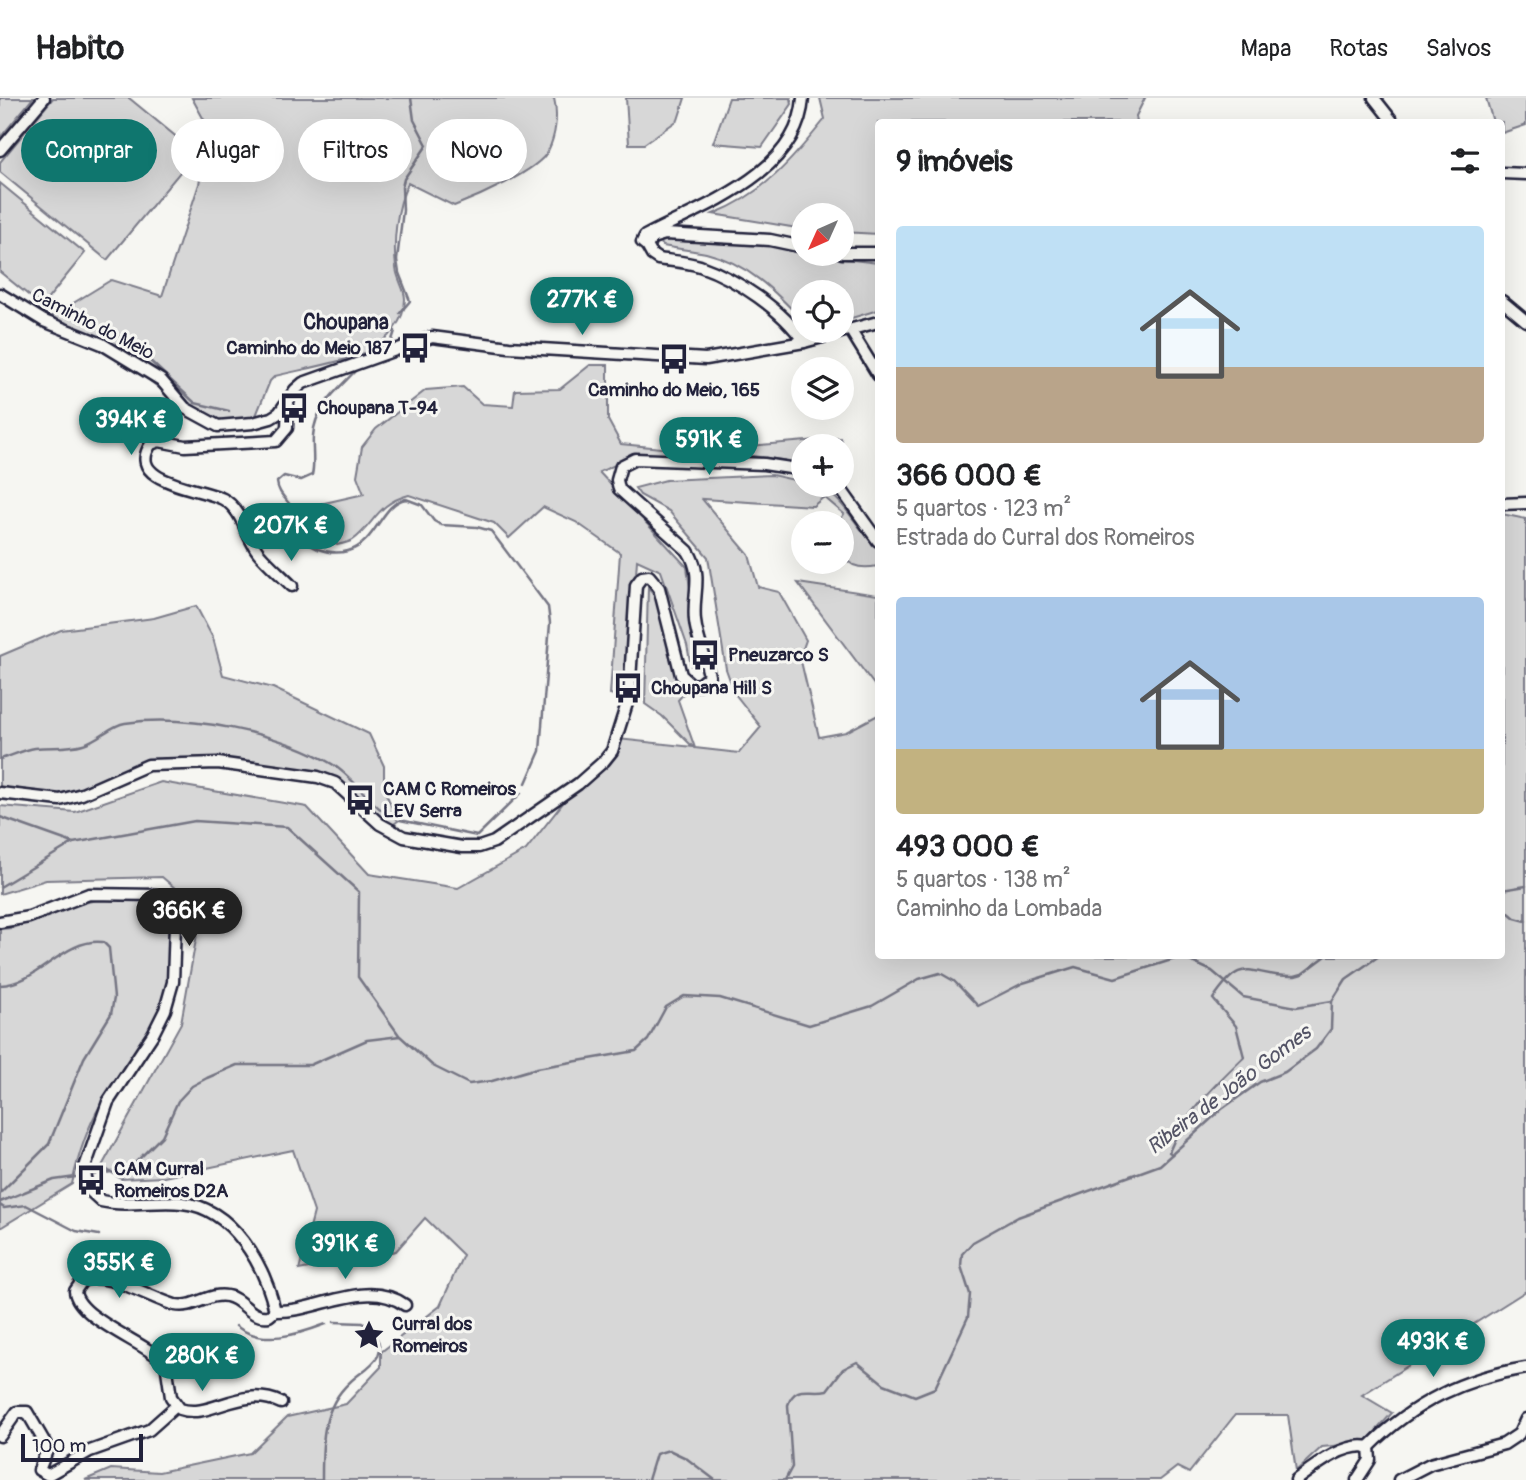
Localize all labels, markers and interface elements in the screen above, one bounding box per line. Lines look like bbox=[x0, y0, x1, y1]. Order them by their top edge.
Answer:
text: Habito bbox=[35, 28, 124, 69]
text: Mapa bbox=[1240, 34, 1291, 63]
text: Rotas bbox=[1329, 34, 1388, 63]
text: Salvos bbox=[1426, 34, 1491, 63]
chip: Comprar bbox=[21, 119, 157, 182]
chip: Alugar bbox=[171, 119, 284, 182]
chip: Filtros bbox=[298, 119, 412, 182]
chip: Novo bbox=[426, 119, 527, 182]
icon: filters bbox=[1446, 142, 1484, 180]
text: 9 imóveis bbox=[896, 143, 1013, 180]
north arrow bbox=[791, 203, 854, 266]
map controls bbox=[791, 203, 854, 574]
icon: home bbox=[1127, 271, 1253, 397]
pin: 277K € bbox=[525, 278, 639, 337]
button: locate bbox=[791, 280, 854, 343]
street label: Caminho do Meio bbox=[28, 283, 158, 365]
text: 277K € bbox=[546, 285, 618, 314]
district label: Choupana bbox=[303, 309, 389, 336]
bus stop icon: Caminho do Meio 187 bbox=[398, 331, 432, 365]
place label: Caminho do Meio 187 bbox=[226, 336, 393, 360]
bus stop icon: Caminho do Meio, 165 bbox=[657, 342, 691, 376]
button: layers bbox=[791, 357, 854, 420]
place label: Caminho do Meio, 165 bbox=[588, 378, 760, 402]
bus stop icon: Choupana T-94 bbox=[277, 391, 311, 425]
place label: Choupana T-94 bbox=[317, 396, 438, 420]
pin: 394K € bbox=[74, 398, 188, 457]
text: 394K € bbox=[95, 405, 167, 434]
pin: 591K € bbox=[652, 418, 766, 477]
text: 591K € bbox=[675, 425, 743, 454]
button: + bbox=[791, 434, 854, 497]
text: 366 000 € bbox=[896, 457, 1042, 494]
text: 5 quartos · 123 m² bbox=[896, 494, 1071, 523]
pin: 207K € bbox=[234, 504, 348, 563]
text: 207K € bbox=[254, 511, 328, 540]
button: − bbox=[791, 511, 854, 574]
text: Estrada do Curral dos Romeiros bbox=[896, 523, 1195, 552]
bus stop icon: Pneuzarco S bbox=[688, 638, 722, 672]
icon: home bbox=[1127, 642, 1253, 768]
place label: Pneuzarco S bbox=[728, 643, 829, 667]
bus stop icon: Choupana Hill S bbox=[611, 671, 645, 705]
place label: Choupana Hill S bbox=[651, 676, 772, 700]
place label: CAM C Romeiros LEV Serra bbox=[383, 777, 517, 823]
bus stop icon: CAM C Romeiros LEV Serra bbox=[343, 783, 377, 817]
text: 493 000 € bbox=[896, 828, 1040, 865]
text: 5 quartos · 138 m² bbox=[896, 865, 1071, 894]
pin: 366K € bbox=[132, 888, 246, 948]
text: Caminho da Lombada bbox=[896, 894, 1102, 923]
text: 366K € bbox=[152, 896, 226, 925]
water label: Ribeira de João Gomes bbox=[1142, 1018, 1318, 1161]
place label: CAM Curral Romeiros D2A bbox=[114, 1157, 229, 1203]
bus stop icon: CAM Curral Romeiros D2A bbox=[74, 1163, 108, 1197]
pin: 391K € bbox=[288, 1222, 402, 1281]
text: 391K € bbox=[311, 1229, 379, 1258]
pin: 355K € bbox=[62, 1240, 176, 1300]
text: 355K € bbox=[83, 1248, 155, 1277]
place label: Curral dos Romeiros bbox=[392, 1312, 472, 1358]
place icon: Curral dos Romeiros bbox=[352, 1318, 386, 1352]
pin: 493K € bbox=[1376, 1320, 1490, 1379]
text: 493K € bbox=[1397, 1327, 1469, 1356]
pin: 280K € bbox=[145, 1334, 259, 1393]
text: 280K € bbox=[165, 1341, 239, 1370]
scale bar bbox=[21, 1431, 144, 1463]
text: 100 m bbox=[32, 1434, 86, 1458]

